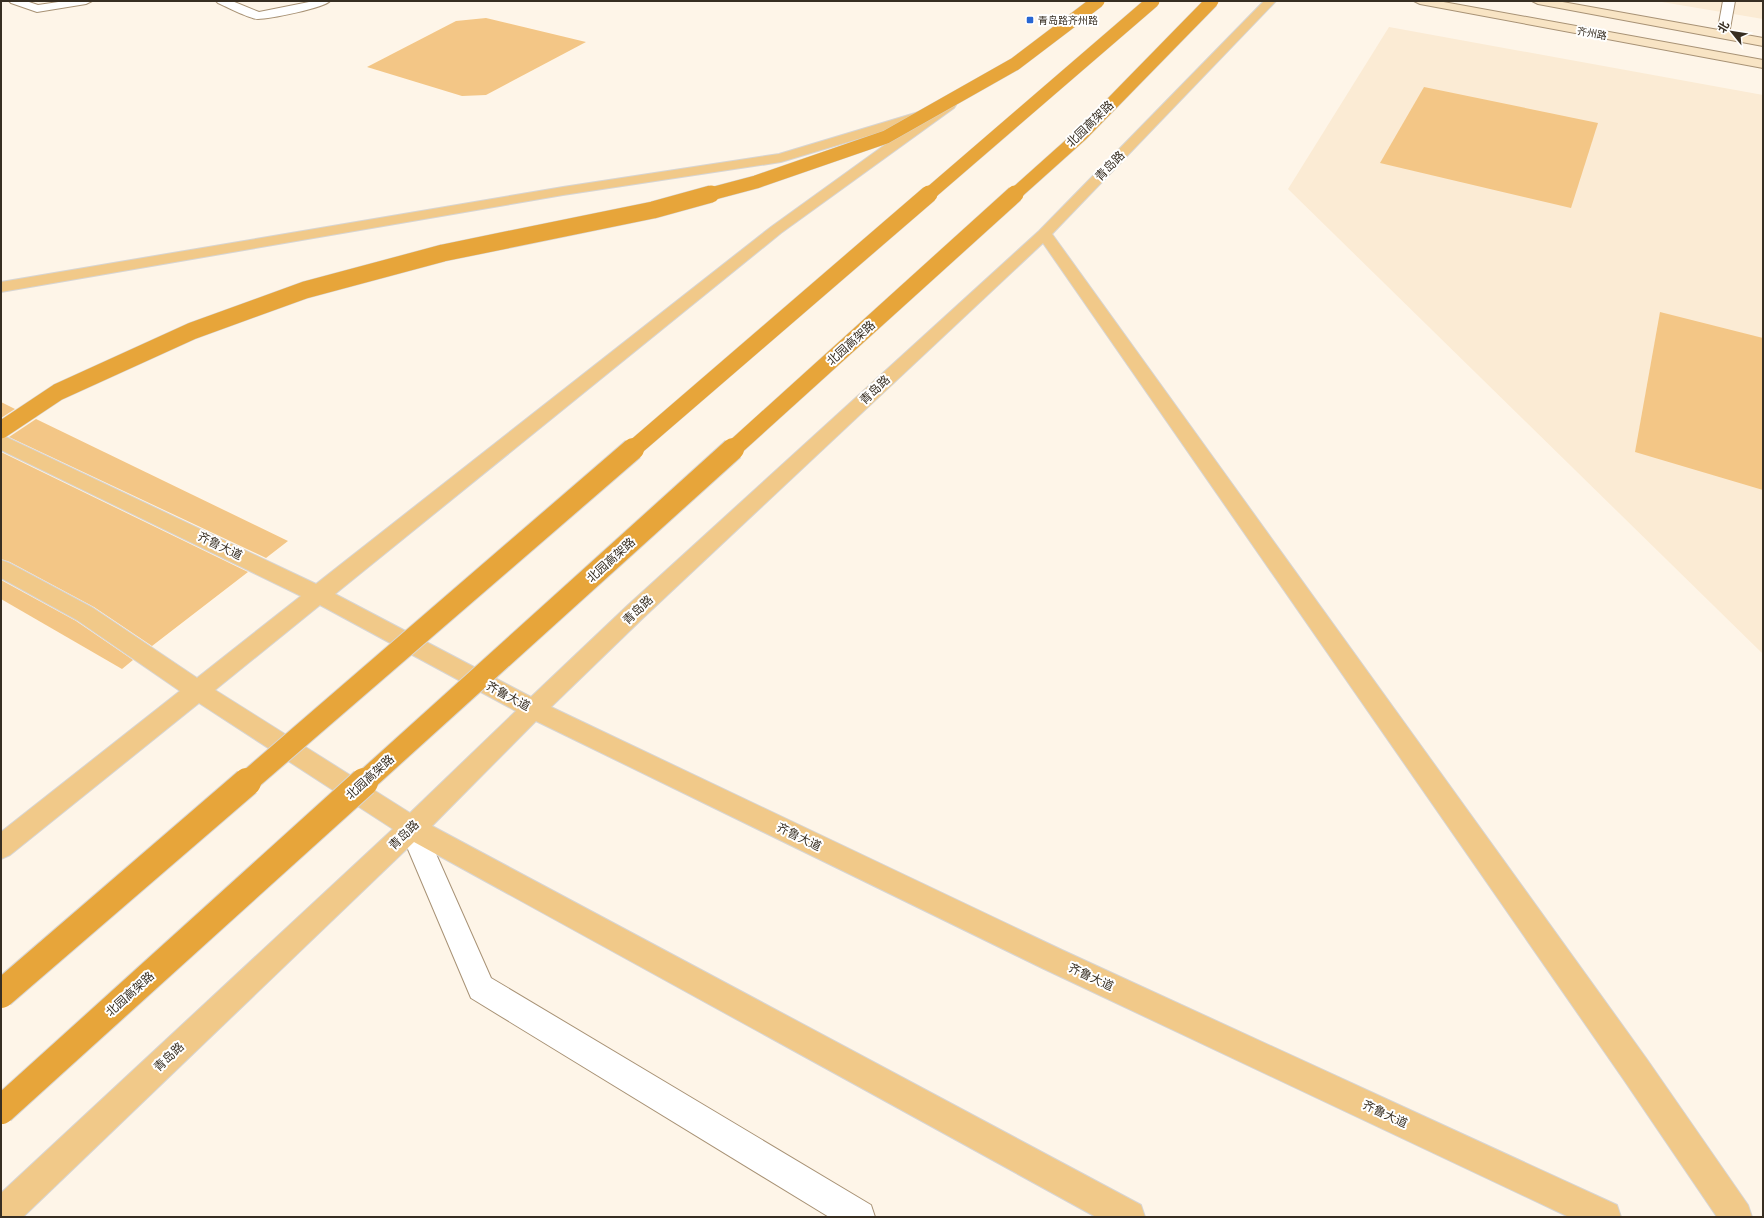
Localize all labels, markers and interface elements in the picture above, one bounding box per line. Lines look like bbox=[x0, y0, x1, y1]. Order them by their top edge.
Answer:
north arrow bbox=[1712, 12, 1752, 52]
place label: 青岛路齐州路 bbox=[1038, 14, 1098, 28]
marker: 青岛路齐州路 bbox=[1025, 15, 1035, 25]
text: 北 bbox=[1715, 19, 1733, 36]
street label: 齐州路 bbox=[1576, 24, 1608, 43]
street label: 北园高架路 bbox=[1063, 97, 1118, 151]
street label: 青岛路 bbox=[1092, 147, 1129, 185]
street label: 北园高架路 bbox=[823, 317, 879, 370]
street label: 青岛路 bbox=[856, 372, 894, 409]
street label: 齐鲁大道 bbox=[194, 528, 245, 565]
street label: 北园高架路 bbox=[583, 534, 639, 587]
street label: 青岛路 bbox=[619, 592, 657, 629]
street label: 齐鲁大道 bbox=[483, 678, 533, 715]
street label: 北园高架路 bbox=[342, 751, 398, 804]
street label: 青岛路 bbox=[385, 817, 423, 854]
street label: 齐鲁大道 bbox=[773, 819, 824, 856]
street label: 齐鲁大道 bbox=[1065, 960, 1116, 995]
street label: 北园高架路 bbox=[102, 968, 158, 1021]
street label: 青岛路 bbox=[150, 1039, 188, 1076]
street label: 齐鲁大道 bbox=[1359, 1097, 1410, 1132]

